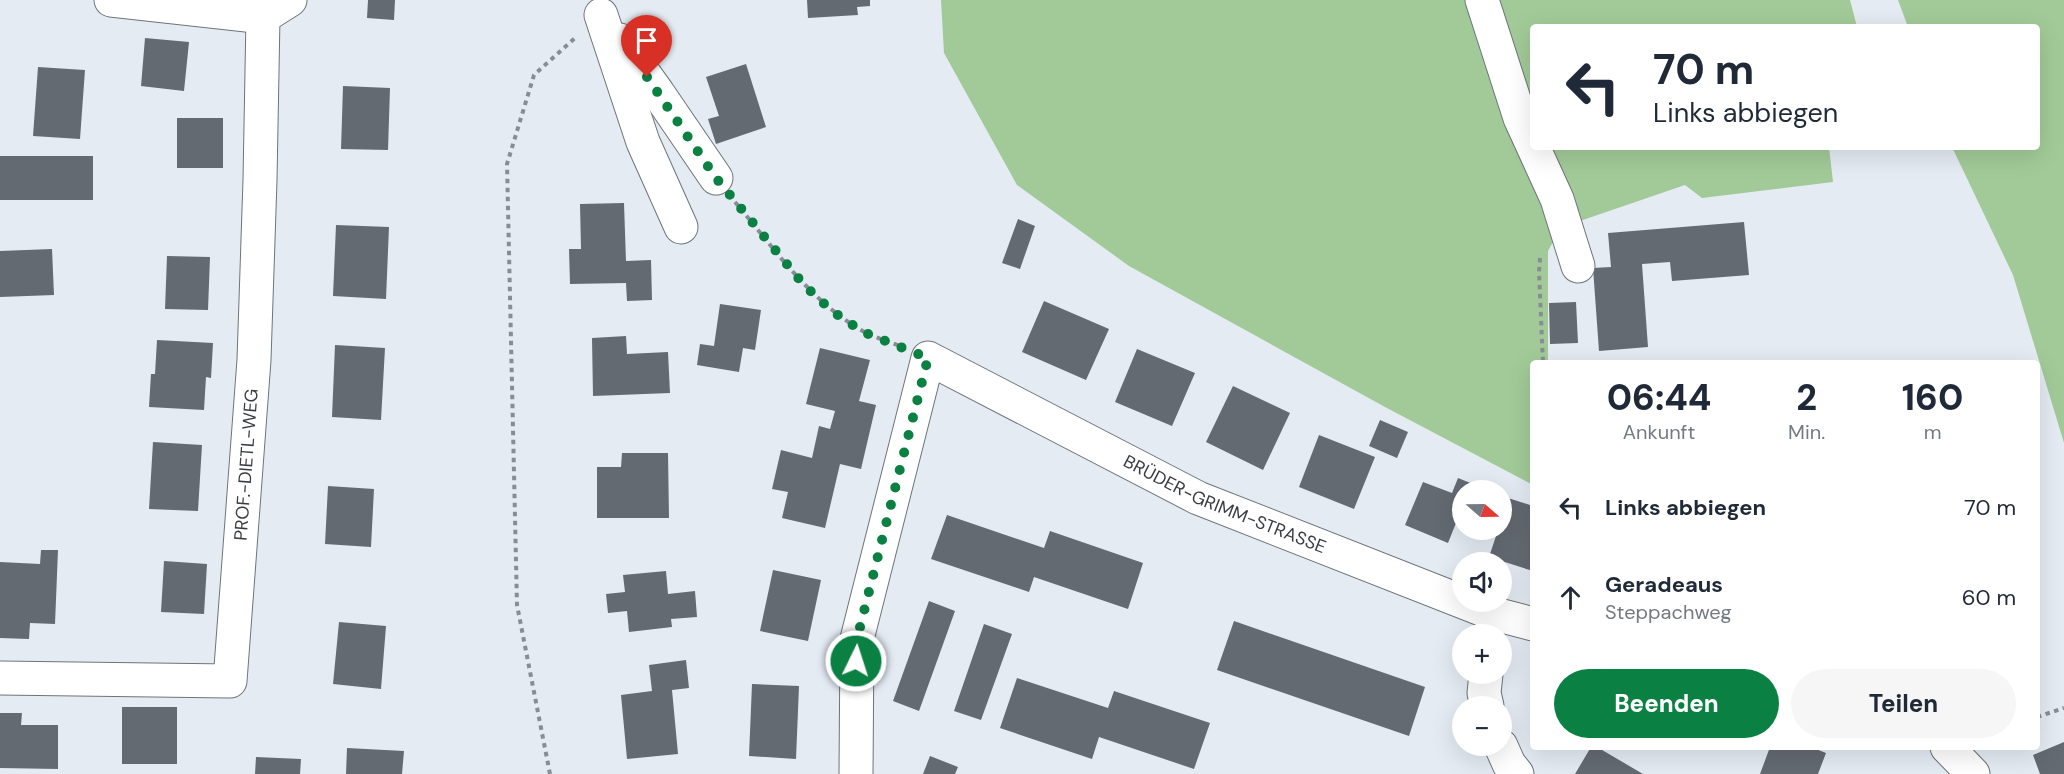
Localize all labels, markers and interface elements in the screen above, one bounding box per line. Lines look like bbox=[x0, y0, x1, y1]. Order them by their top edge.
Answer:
pin bbox=[621, 15, 672, 77]
icon: arrive bbox=[630, 24, 663, 57]
text: 70 m bbox=[1653, 42, 1754, 97]
icon: left bbox=[1554, 48, 1632, 126]
text: Links abbiegen bbox=[1653, 95, 1838, 130]
text: 06:44 bbox=[1607, 374, 1711, 421]
text: 2 bbox=[1796, 374, 1817, 421]
text: 160 bbox=[1902, 374, 1963, 421]
street label: PROF.-DIETL-WEG bbox=[229, 388, 264, 542]
text: Ankunft bbox=[1623, 419, 1695, 445]
text: Min. bbox=[1788, 419, 1825, 445]
text: m bbox=[1924, 419, 1941, 445]
street label: BRÜDER-GRIMM-STRASSE bbox=[1119, 449, 1329, 559]
north arrow bbox=[1452, 480, 1512, 540]
map controls bbox=[1452, 480, 1512, 756]
icon: left bbox=[1554, 491, 1587, 524]
text: Links abbiegen bbox=[1605, 493, 1766, 522]
text: 70 m bbox=[1964, 493, 2016, 522]
button: sound bbox=[1452, 552, 1512, 612]
text: Geradeaus bbox=[1605, 570, 1723, 599]
icon: ahead bbox=[1554, 581, 1587, 614]
text: 60 m bbox=[1962, 583, 2016, 612]
text: Steppachweg bbox=[1605, 599, 1732, 625]
button: + bbox=[1452, 624, 1512, 684]
position arrow bbox=[824, 629, 888, 693]
button: Beenden bbox=[1554, 669, 1779, 738]
button: Teilen bbox=[1791, 669, 2016, 738]
button: − bbox=[1452, 696, 1512, 756]

